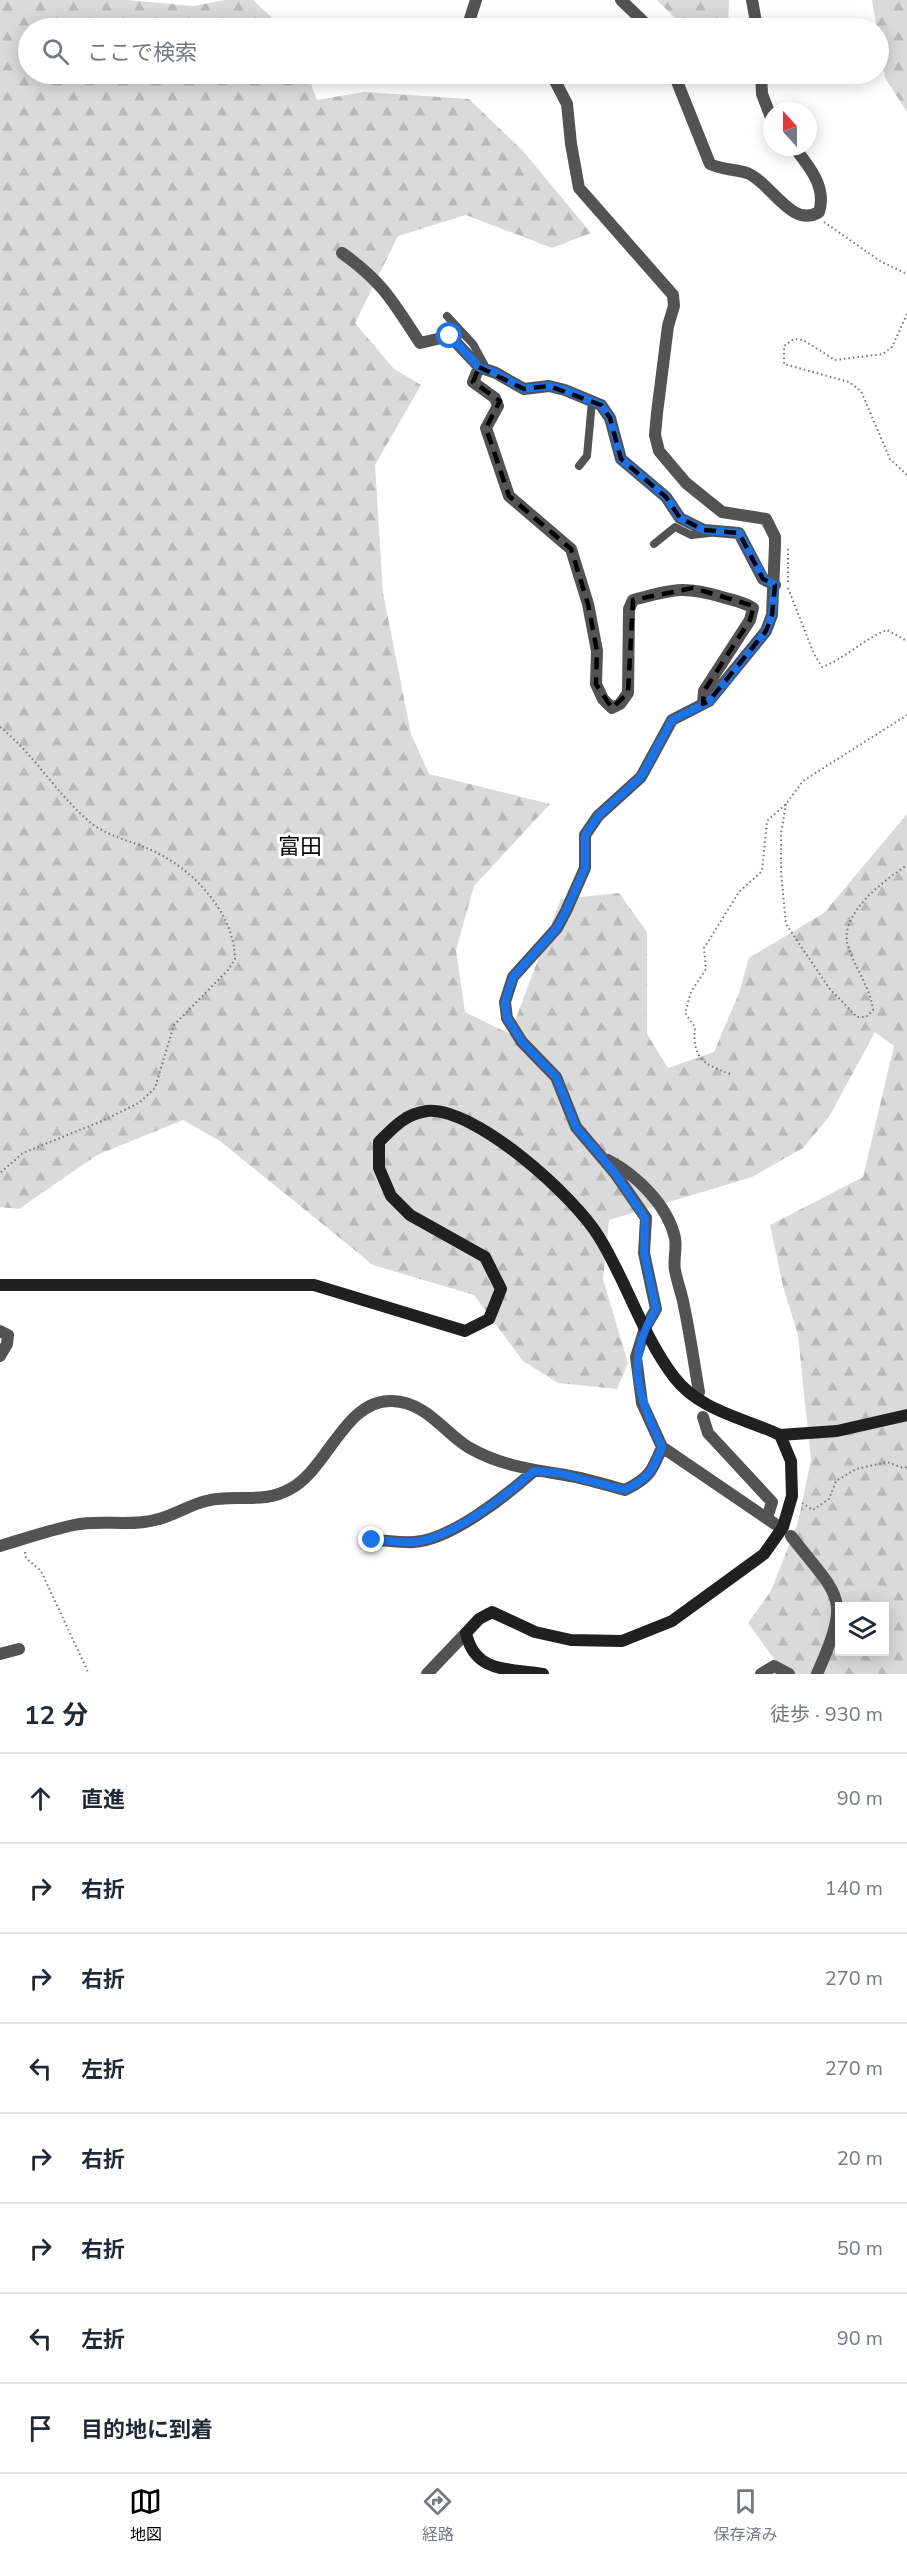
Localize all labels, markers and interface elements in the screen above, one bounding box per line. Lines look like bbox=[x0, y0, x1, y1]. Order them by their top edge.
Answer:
search box bbox=[18, 18, 889, 84]
icon: search bbox=[39, 35, 72, 68]
text: ここで検索 bbox=[87, 38, 197, 68]
north arrow bbox=[763, 102, 817, 156]
route start bbox=[436, 322, 462, 348]
district label: 富田 bbox=[278, 832, 322, 862]
route end bbox=[358, 1526, 384, 1552]
map controls bbox=[835, 1602, 889, 1656]
button: layers bbox=[835, 1602, 889, 1656]
text: 12 分 bbox=[24, 1698, 88, 1733]
text: 徒歩 · 930 m bbox=[770, 1701, 883, 1728]
icon: ahead bbox=[24, 1782, 57, 1815]
text: 直進 bbox=[81, 1785, 125, 1815]
text: 90 m bbox=[837, 1785, 883, 1812]
icon: right bbox=[24, 1872, 57, 1905]
text: 右折 bbox=[81, 1875, 125, 1905]
text: 140 m bbox=[825, 1875, 883, 1902]
icon: right bbox=[24, 1962, 57, 1995]
text: 右折 bbox=[81, 1965, 125, 1995]
text: 270 m bbox=[825, 1965, 883, 1992]
icon: left bbox=[24, 2052, 57, 2085]
text: 左折 bbox=[81, 2055, 125, 2085]
text: 270 m bbox=[825, 2055, 883, 2082]
icon: right bbox=[24, 2142, 57, 2175]
text: 右折 bbox=[81, 2145, 125, 2175]
text: 20 m bbox=[837, 2145, 883, 2172]
icon: right bbox=[24, 2232, 57, 2265]
text: 右折 bbox=[81, 2235, 125, 2265]
text: 50 m bbox=[837, 2235, 883, 2262]
icon: left bbox=[24, 2322, 57, 2355]
text: 左折 bbox=[81, 2325, 125, 2355]
text: 90 m bbox=[837, 2325, 883, 2352]
icon: arrive bbox=[24, 2412, 57, 2445]
text: 目的地に到着 bbox=[81, 2415, 213, 2445]
tab: 地図 bbox=[129, 2485, 162, 2546]
tab: 経路 bbox=[421, 2485, 454, 2546]
tab: 保存済み bbox=[713, 2485, 777, 2546]

